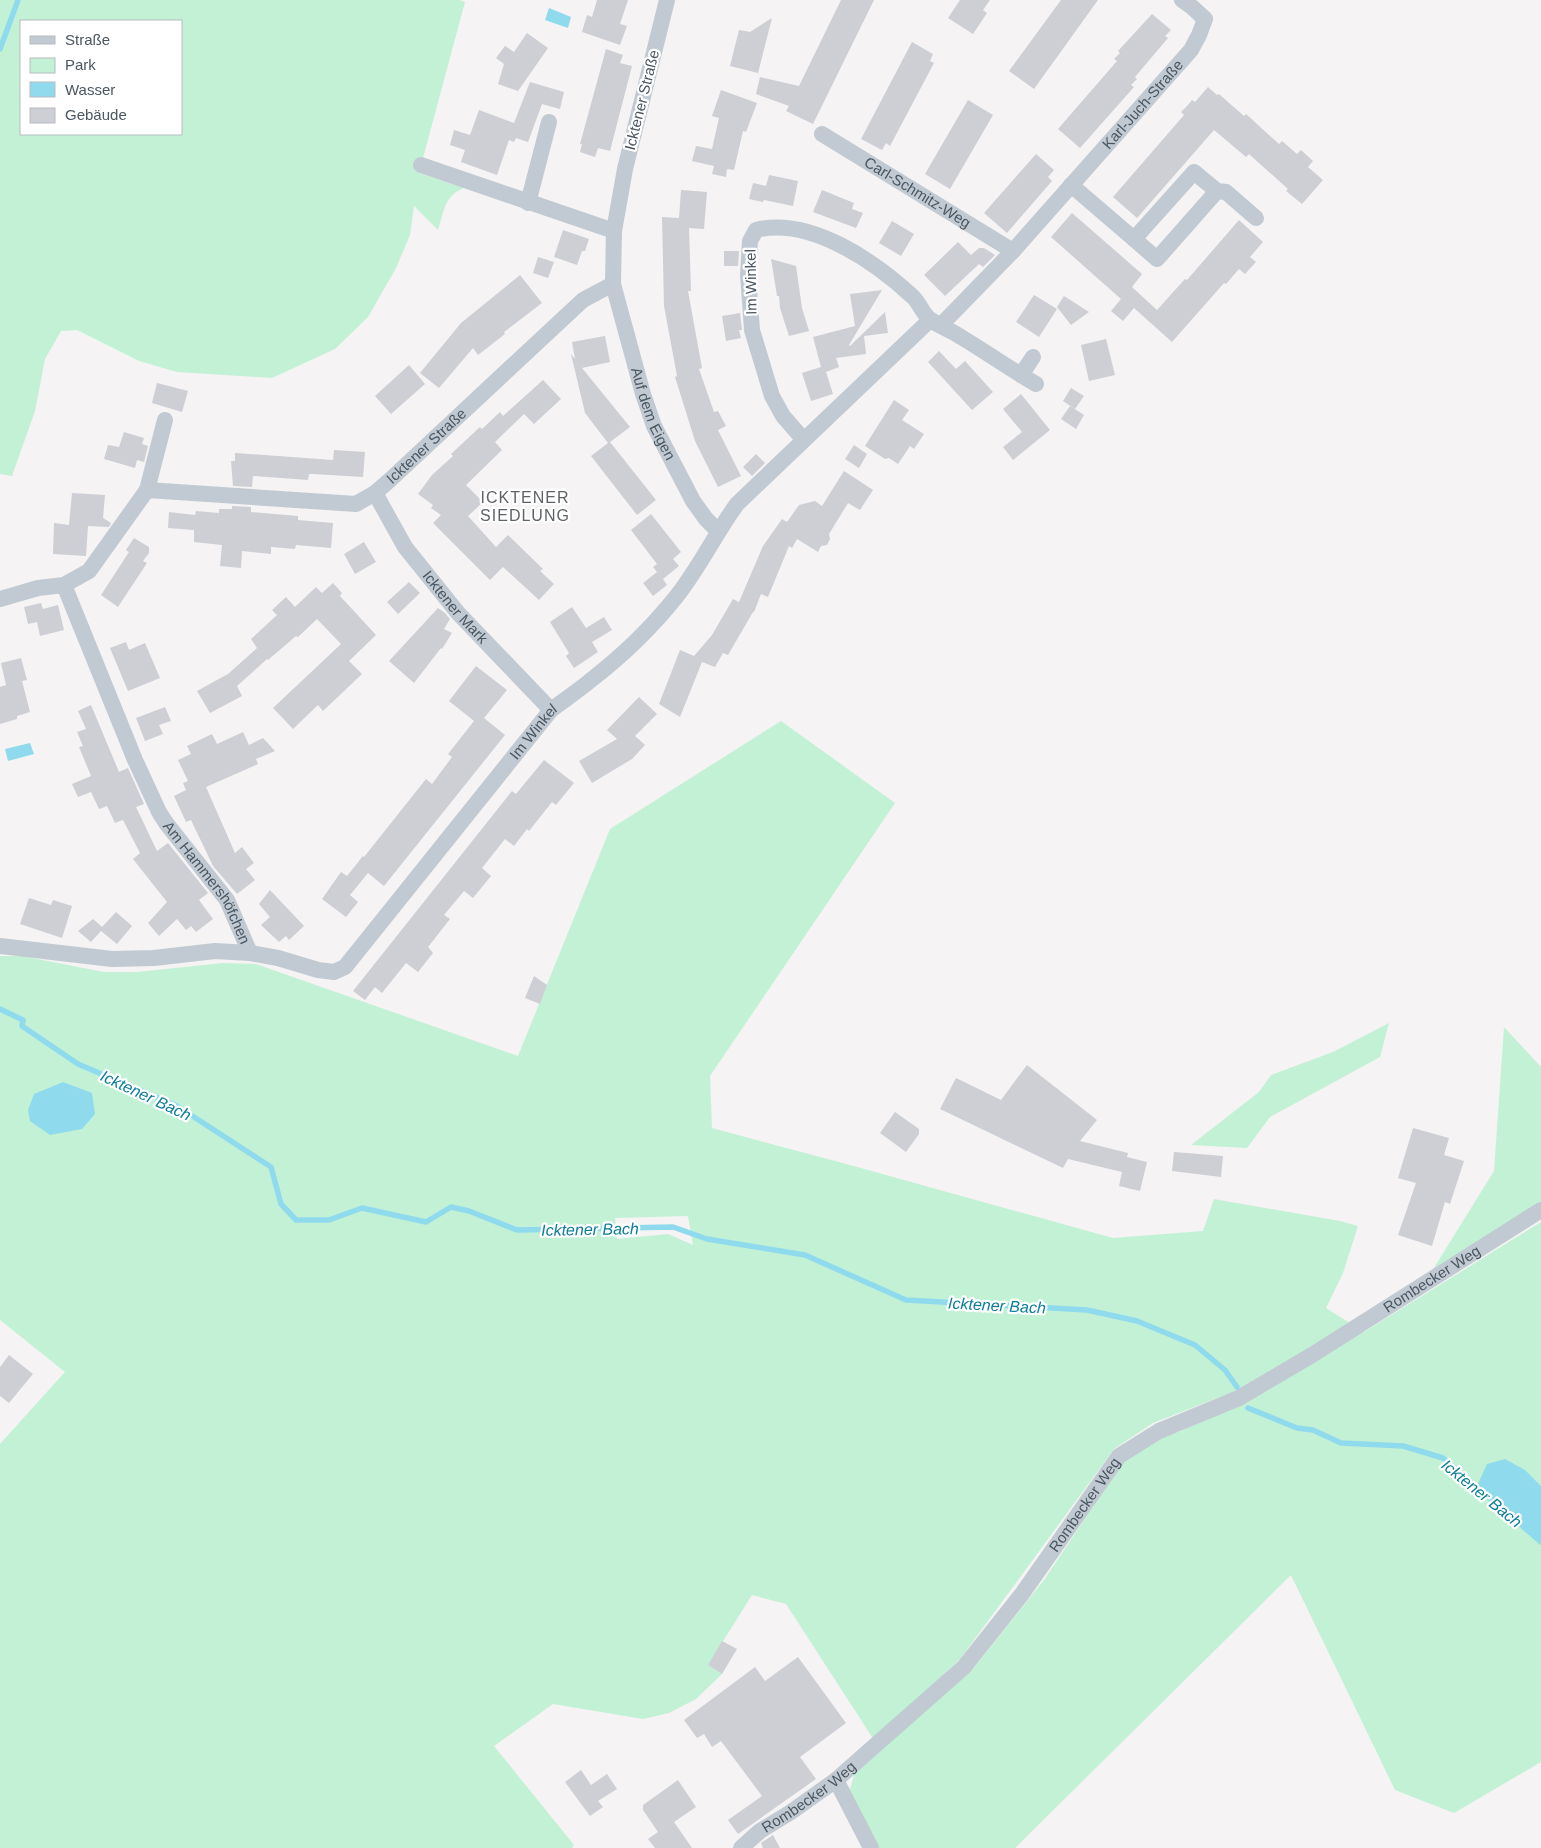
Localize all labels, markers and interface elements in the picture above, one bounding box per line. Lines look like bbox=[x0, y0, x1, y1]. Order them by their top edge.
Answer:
legend bbox=[20, 20, 182, 135]
text: Straße bbox=[65, 31, 110, 48]
street label: Icktener Straße bbox=[621, 48, 662, 152]
text: Park bbox=[65, 56, 96, 73]
street label: Karl-Juch-Straße bbox=[1098, 56, 1186, 152]
text: Wasser bbox=[65, 81, 115, 98]
text: Gebäude bbox=[65, 106, 127, 123]
street label: Carl-Schmitz-Weg bbox=[862, 153, 974, 231]
street label: Im Winkel bbox=[741, 249, 760, 315]
street label: Auf dem Eigen bbox=[628, 365, 679, 463]
street label: Icktener Straße bbox=[383, 404, 469, 487]
district label: ICKTENER SIEDLUNG bbox=[480, 489, 570, 524]
street label: Icktener Mark bbox=[419, 567, 492, 647]
street label: Im Winkel bbox=[506, 700, 560, 763]
street label: Am Hammershöfchen bbox=[160, 818, 254, 946]
water label: Icktener Bach bbox=[98, 1067, 194, 1124]
water label: Icktener Bach bbox=[541, 1220, 639, 1239]
street label: Rombecker Weg bbox=[1380, 1242, 1483, 1316]
water label: Icktener Bach bbox=[948, 1294, 1046, 1317]
street label: Rombecker Weg bbox=[1045, 1454, 1123, 1555]
water label: Icktener Bach bbox=[1438, 1456, 1525, 1531]
street label: Rombecker Weg bbox=[759, 1758, 859, 1836]

